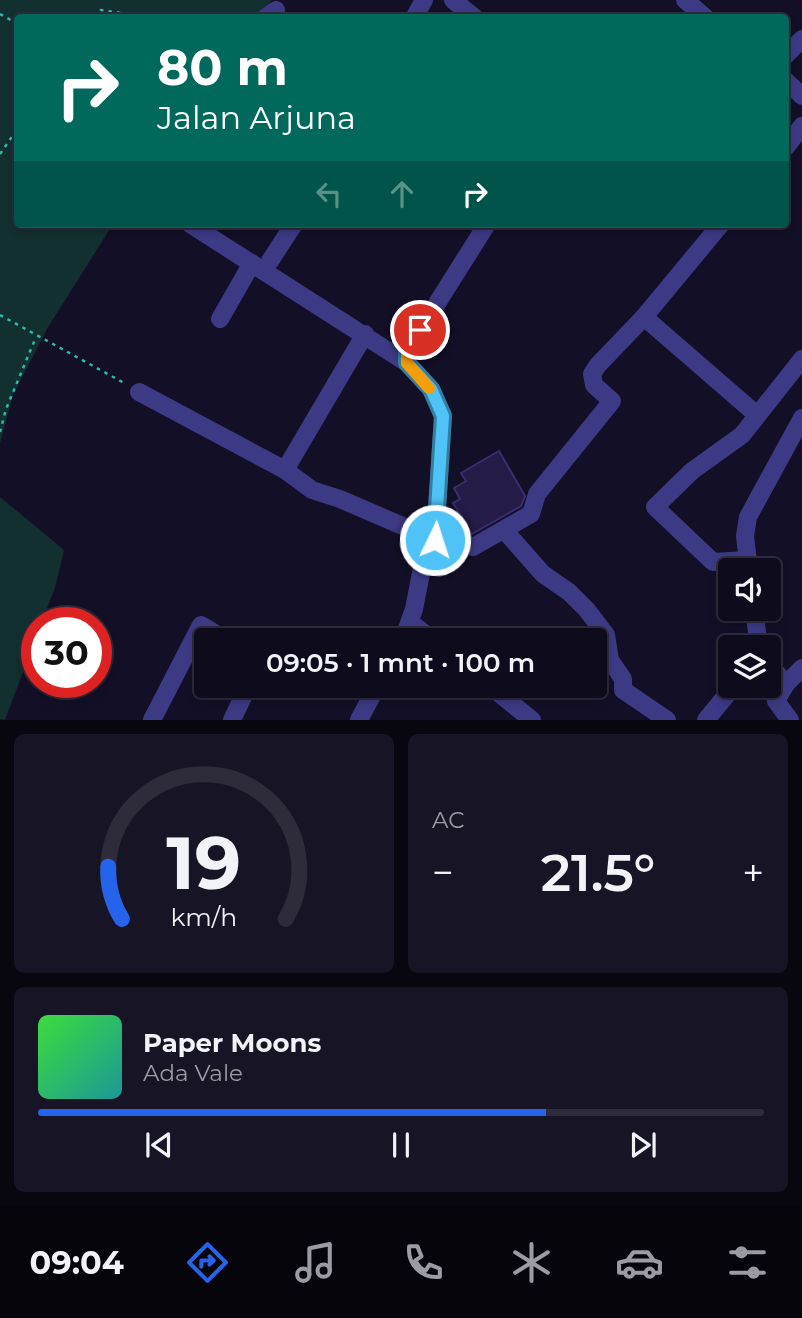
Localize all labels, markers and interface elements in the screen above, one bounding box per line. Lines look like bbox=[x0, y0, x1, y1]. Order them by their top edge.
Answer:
text: 80 m bbox=[157, 38, 288, 97]
icon: right bbox=[42, 42, 133, 133]
text: Jalan Arjuna bbox=[157, 98, 356, 137]
icon: left bbox=[310, 175, 348, 213]
icon: ahead bbox=[383, 175, 421, 213]
icon: right bbox=[456, 175, 494, 213]
pin bbox=[390, 300, 450, 360]
icon: arrive bbox=[401, 311, 439, 349]
position arrow bbox=[398, 503, 472, 577]
map controls bbox=[718, 558, 781, 698]
button: sound bbox=[718, 558, 781, 621]
speed limit sign: 30 bbox=[21, 607, 112, 698]
button: layers bbox=[718, 635, 781, 698]
text: 09:05 · 1 mnt · 100 m bbox=[266, 647, 535, 679]
text: AC bbox=[432, 806, 465, 834]
text: 19 bbox=[167, 820, 241, 908]
text: 21.5° bbox=[541, 841, 655, 904]
text: − bbox=[432, 849, 454, 896]
text: + bbox=[742, 849, 764, 896]
text: km/h bbox=[171, 902, 237, 932]
text: Paper Moons bbox=[143, 1027, 321, 1059]
text: Ada Vale bbox=[143, 1059, 243, 1087]
icon: previous bbox=[140, 1126, 178, 1164]
icon: pause bbox=[382, 1126, 420, 1164]
icon: next bbox=[624, 1126, 662, 1164]
icon: directions bbox=[183, 1238, 232, 1287]
icon: music bbox=[291, 1238, 340, 1287]
icon: phone bbox=[399, 1238, 448, 1287]
icon: climate bbox=[507, 1238, 556, 1287]
icon: car bbox=[615, 1238, 664, 1287]
icon: filters bbox=[723, 1238, 772, 1287]
text: 09:04 bbox=[30, 1243, 124, 1282]

